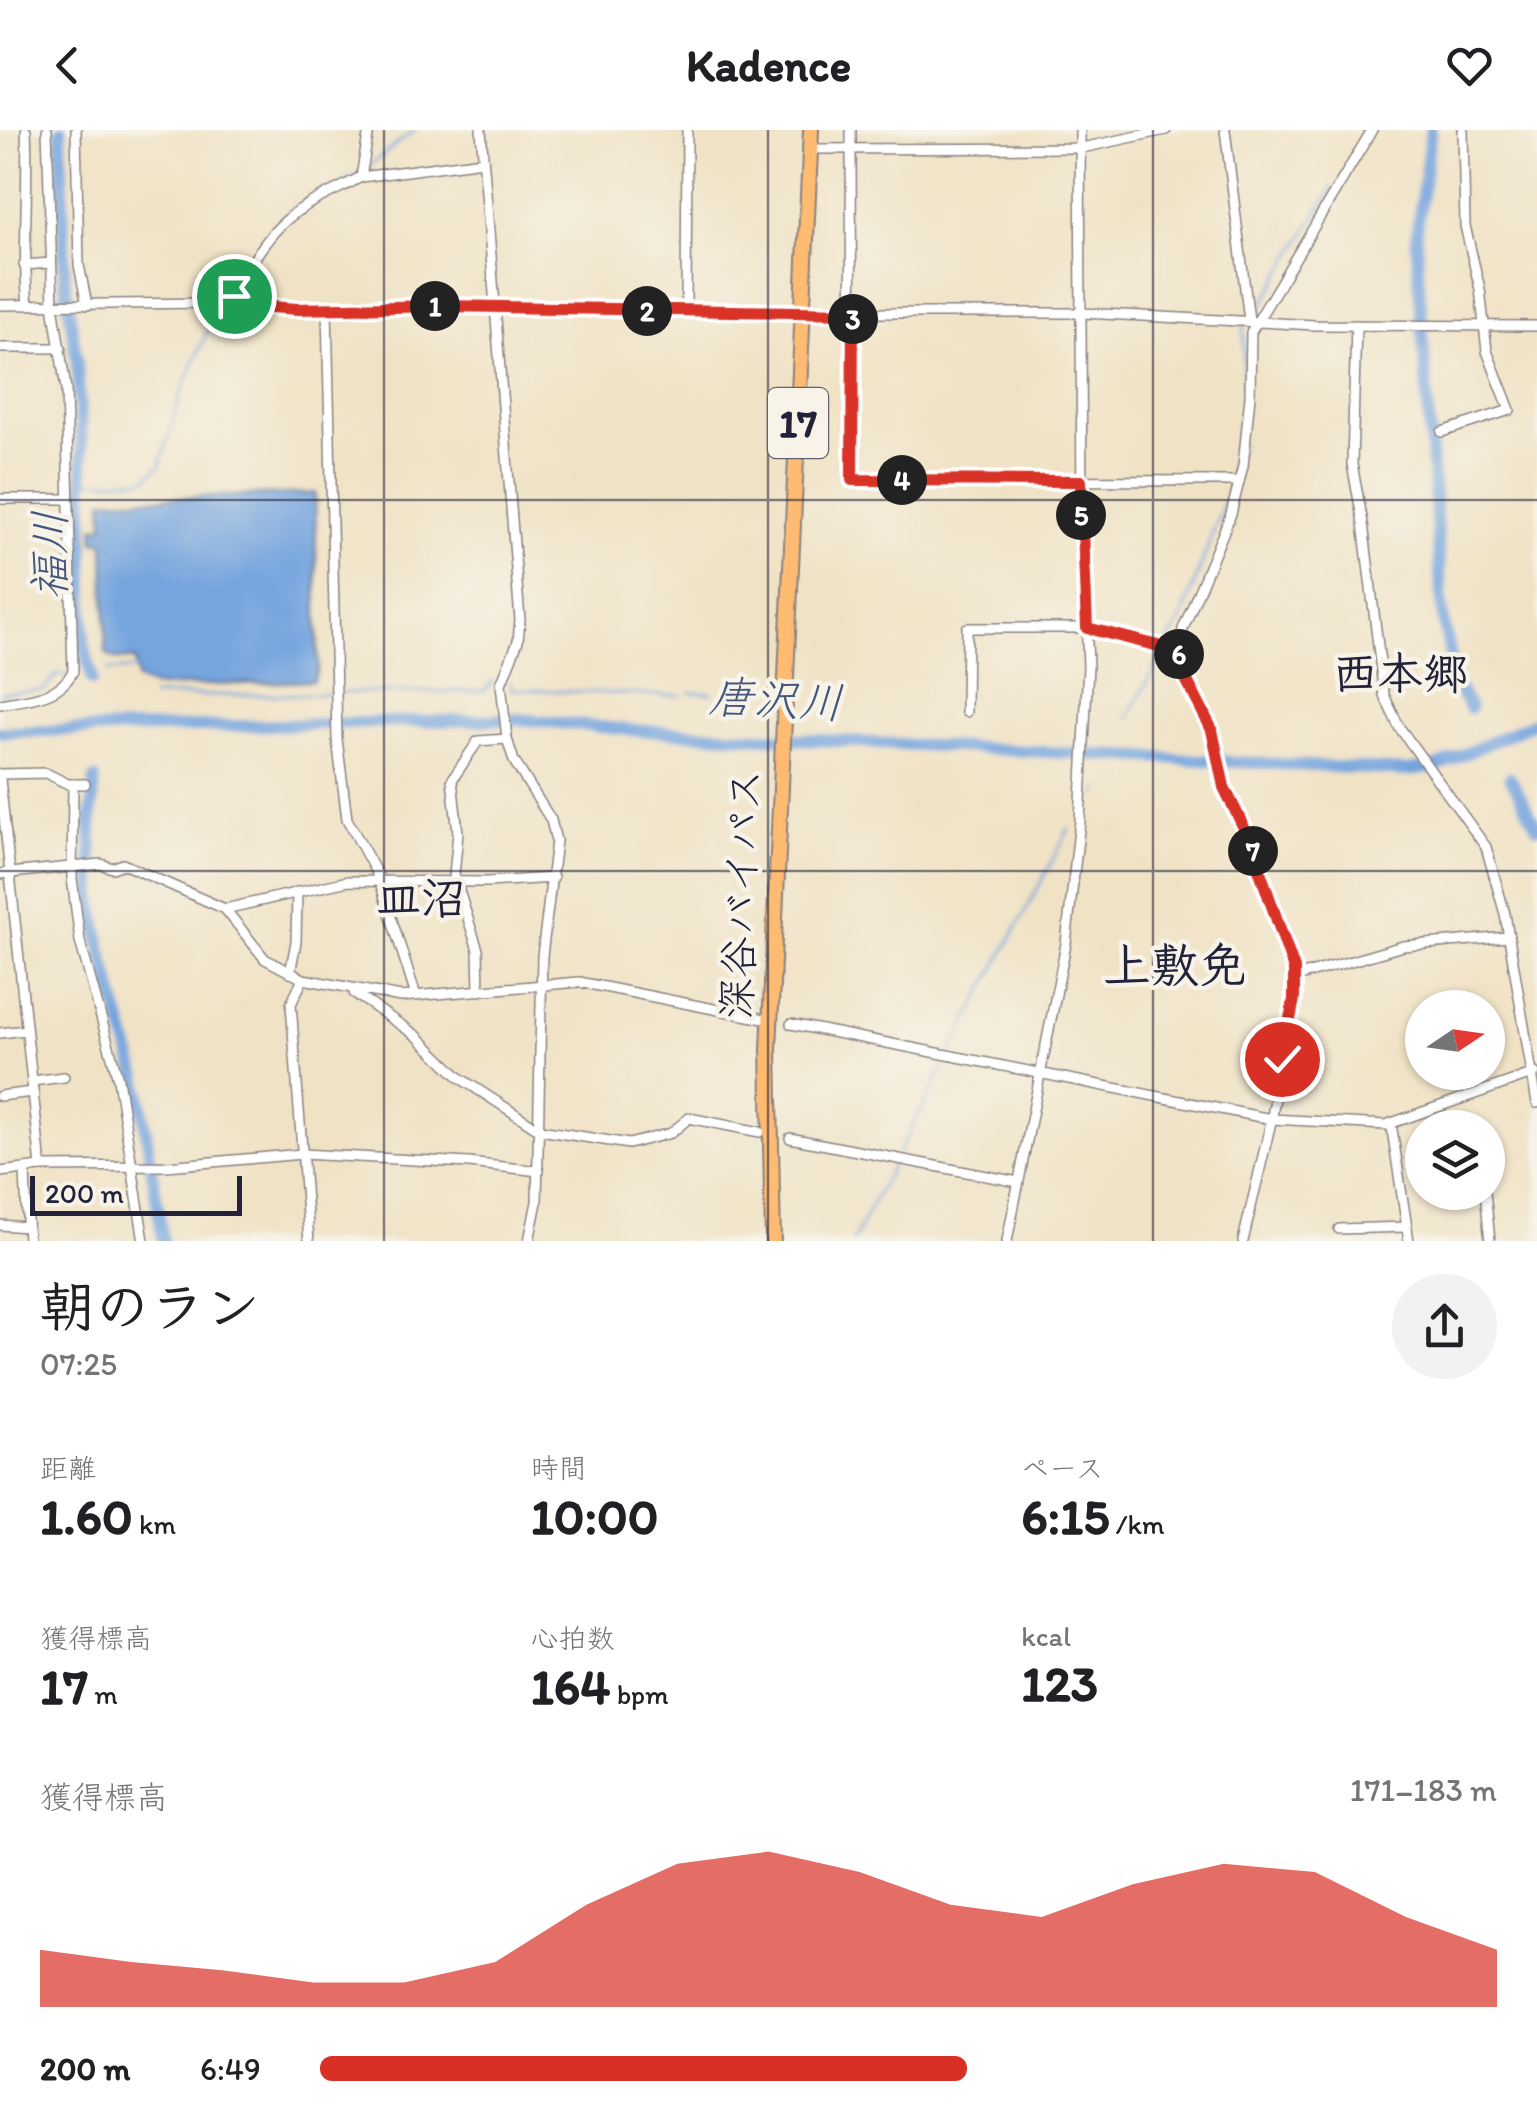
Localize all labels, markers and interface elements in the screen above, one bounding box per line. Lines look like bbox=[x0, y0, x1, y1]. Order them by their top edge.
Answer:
icon: back bbox=[40, 38, 95, 93]
text: Kadence bbox=[686, 38, 851, 92]
icon: heart bbox=[1442, 38, 1497, 93]
pin bbox=[192, 254, 277, 339]
icon: arrive bbox=[207, 269, 262, 324]
pin: 1 bbox=[410, 281, 460, 331]
pin: 2 bbox=[622, 286, 672, 336]
text: 1 bbox=[429, 289, 442, 323]
text: 2 bbox=[640, 294, 654, 328]
pin: 3 bbox=[828, 294, 878, 344]
text: 3 bbox=[845, 302, 861, 336]
road number: 17 bbox=[768, 388, 828, 458]
pin: 4 bbox=[877, 455, 927, 505]
text: 4 bbox=[894, 463, 910, 497]
pin: 5 bbox=[1056, 490, 1106, 540]
text: 5 bbox=[1074, 498, 1088, 532]
water label: 福川 bbox=[22, 510, 76, 600]
pin: 6 bbox=[1154, 629, 1204, 679]
text: 6 bbox=[1172, 637, 1186, 671]
district label: 西本郷 bbox=[1332, 646, 1468, 700]
water label: 唐沢川 bbox=[707, 669, 845, 729]
street label: 深谷バイパス bbox=[711, 768, 770, 1020]
pin: 7 bbox=[1228, 826, 1278, 876]
text: 7 bbox=[1246, 834, 1260, 868]
district label: 皿沼 bbox=[376, 871, 466, 925]
district label: 上敷免 bbox=[1103, 936, 1247, 994]
north arrow bbox=[1405, 990, 1505, 1090]
map controls bbox=[1405, 990, 1505, 1210]
pin bbox=[1240, 1017, 1325, 1102]
icon: check bbox=[1255, 1032, 1310, 1087]
button: layers bbox=[1405, 1110, 1505, 1210]
scale bar bbox=[30, 1171, 242, 1216]
text: 200 m bbox=[45, 1176, 124, 1210]
text: 朝のラン bbox=[40, 1274, 260, 1340]
button: share bbox=[1392, 1274, 1497, 1379]
text: 07:25 bbox=[40, 1345, 117, 1383]
text: 距離 bbox=[40, 1451, 96, 1485]
text: 時間 bbox=[531, 1451, 587, 1485]
text: ペース bbox=[1021, 1451, 1104, 1485]
text: 1.60 bbox=[40, 1486, 133, 1547]
text: 10:00 bbox=[531, 1486, 659, 1547]
text: 6:15 bbox=[1021, 1486, 1109, 1547]
text: km bbox=[133, 1507, 176, 1541]
text: /km bbox=[1109, 1507, 1165, 1541]
text: kcal bbox=[1021, 1619, 1071, 1653]
text: 獲得標高 bbox=[40, 1621, 152, 1655]
text: 心拍数 bbox=[531, 1621, 615, 1655]
text: 123 bbox=[1021, 1653, 1098, 1714]
text: 17 bbox=[40, 1656, 88, 1717]
text: 164 bbox=[531, 1656, 610, 1717]
text: m bbox=[88, 1677, 118, 1711]
text: bpm bbox=[610, 1677, 669, 1711]
text: 171–183 m bbox=[1350, 1771, 1497, 1809]
text: 獲得標高 bbox=[40, 1778, 168, 1816]
text: 200 m bbox=[40, 2050, 130, 2088]
text: 6:49 bbox=[200, 2050, 261, 2088]

